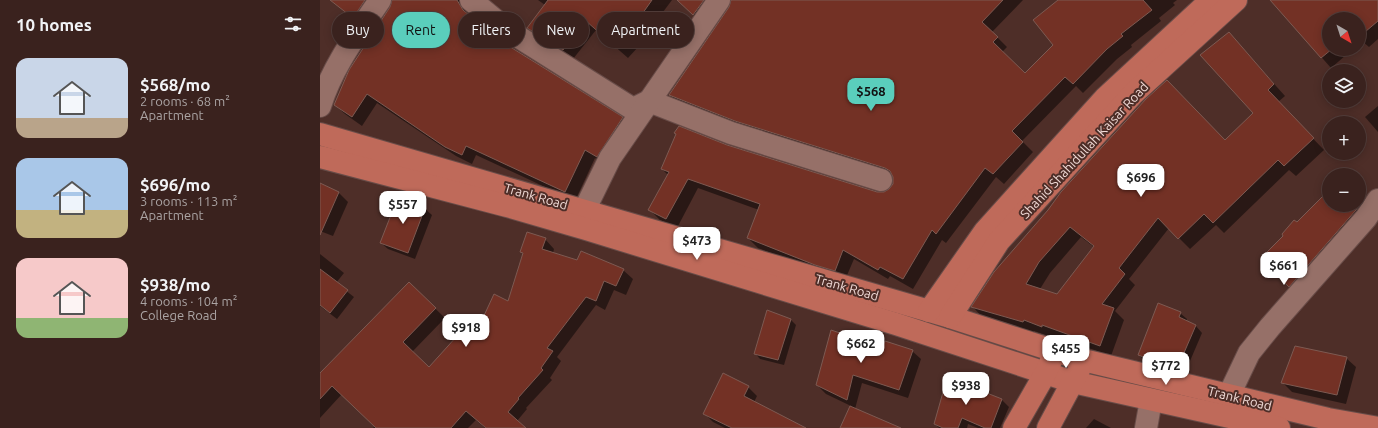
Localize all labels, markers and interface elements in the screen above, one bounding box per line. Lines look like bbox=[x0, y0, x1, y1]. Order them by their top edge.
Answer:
chip: Buy bbox=[332, 12, 384, 48]
chip: Rent bbox=[392, 12, 450, 48]
chip: Filters bbox=[458, 12, 525, 48]
chip: New bbox=[533, 12, 589, 48]
chip: Apartment bbox=[597, 12, 694, 48]
north arrow bbox=[1322, 12, 1366, 56]
map controls bbox=[1322, 12, 1366, 212]
icon: filters bbox=[282, 13, 304, 35]
text: 10 homes bbox=[16, 15, 92, 34]
button: layers bbox=[1322, 64, 1366, 108]
icon: home bbox=[48, 74, 96, 122]
text: $568/mo bbox=[140, 75, 210, 94]
pin: $568 bbox=[847, 78, 895, 112]
street label: Shahid Shahidullah Kaisar Road bbox=[1017, 79, 1151, 221]
text: $568 bbox=[856, 84, 886, 98]
text: 2 rooms · 68 m² bbox=[140, 94, 230, 108]
text: Apartment bbox=[140, 108, 204, 122]
button: + bbox=[1322, 116, 1366, 160]
pin: $696 bbox=[1117, 164, 1165, 198]
button: − bbox=[1322, 168, 1366, 212]
text: $696 bbox=[1126, 170, 1156, 184]
icon: home bbox=[48, 174, 96, 222]
text: $696/mo bbox=[140, 175, 210, 194]
street label: Trank Road bbox=[503, 180, 569, 212]
pin: $557 bbox=[379, 191, 427, 225]
text: 3 rooms · 113 m² bbox=[140, 194, 237, 208]
text: $557 bbox=[388, 197, 418, 211]
text: Apartment bbox=[140, 208, 204, 222]
pin: $473 bbox=[673, 227, 721, 261]
text: $473 bbox=[682, 233, 712, 247]
pin: $661 bbox=[1260, 252, 1308, 286]
text: $661 bbox=[1269, 258, 1299, 272]
street label: Trank Road bbox=[814, 271, 880, 303]
icon: home bbox=[48, 274, 96, 322]
text: $938/mo bbox=[140, 275, 210, 294]
text: 4 rooms · 104 m² bbox=[140, 294, 237, 308]
text: College Road bbox=[140, 308, 217, 322]
pin: $918 bbox=[442, 314, 490, 348]
text: $918 bbox=[451, 320, 481, 334]
pin: $662 bbox=[837, 330, 885, 364]
pin: $455 bbox=[1042, 335, 1090, 369]
text: $662 bbox=[846, 336, 876, 350]
text: $455 bbox=[1051, 341, 1081, 355]
pin: $772 bbox=[1142, 352, 1190, 386]
text: $772 bbox=[1151, 358, 1181, 372]
pin: $938 bbox=[942, 372, 990, 406]
text: $938 bbox=[951, 378, 981, 392]
street label: Trank Road bbox=[1207, 383, 1273, 413]

